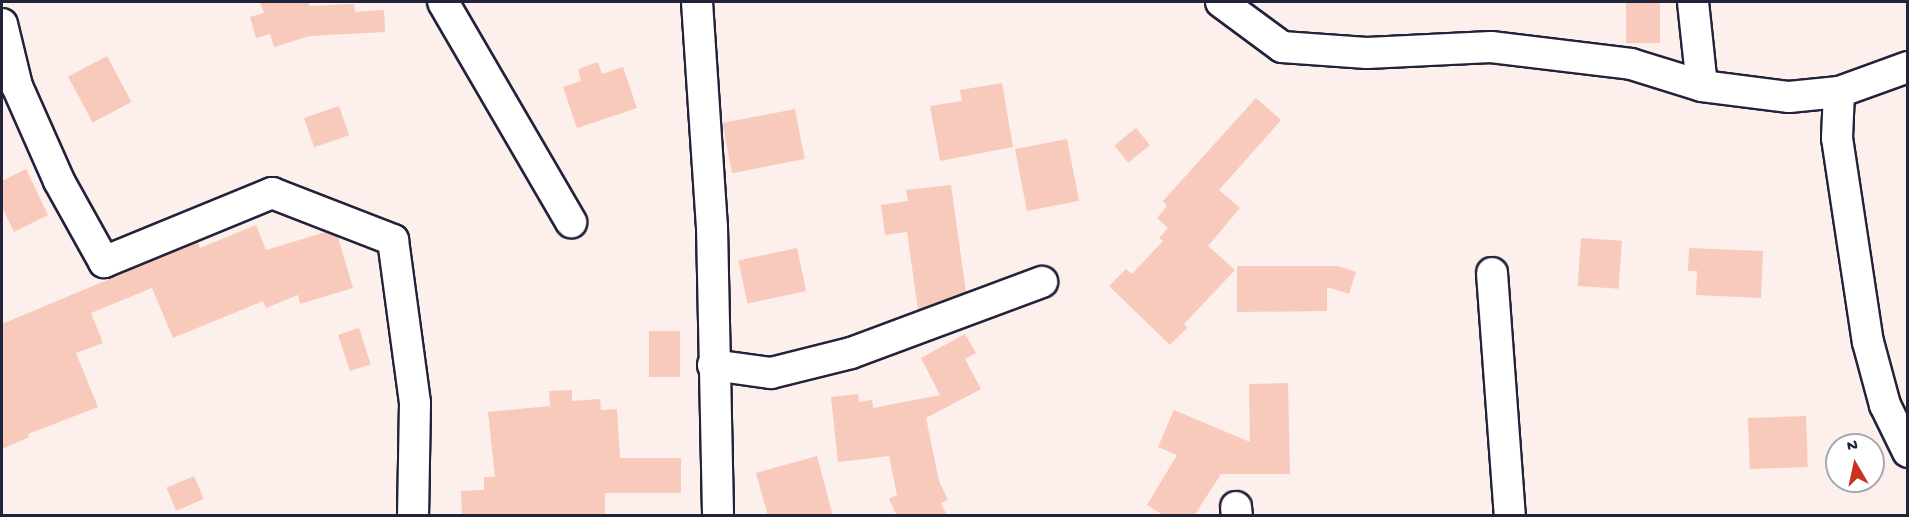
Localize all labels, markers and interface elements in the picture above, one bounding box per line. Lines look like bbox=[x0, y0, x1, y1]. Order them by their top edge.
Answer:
north arrow bbox=[1825, 433, 1885, 493]
text: N bbox=[1846, 437, 1859, 457]

